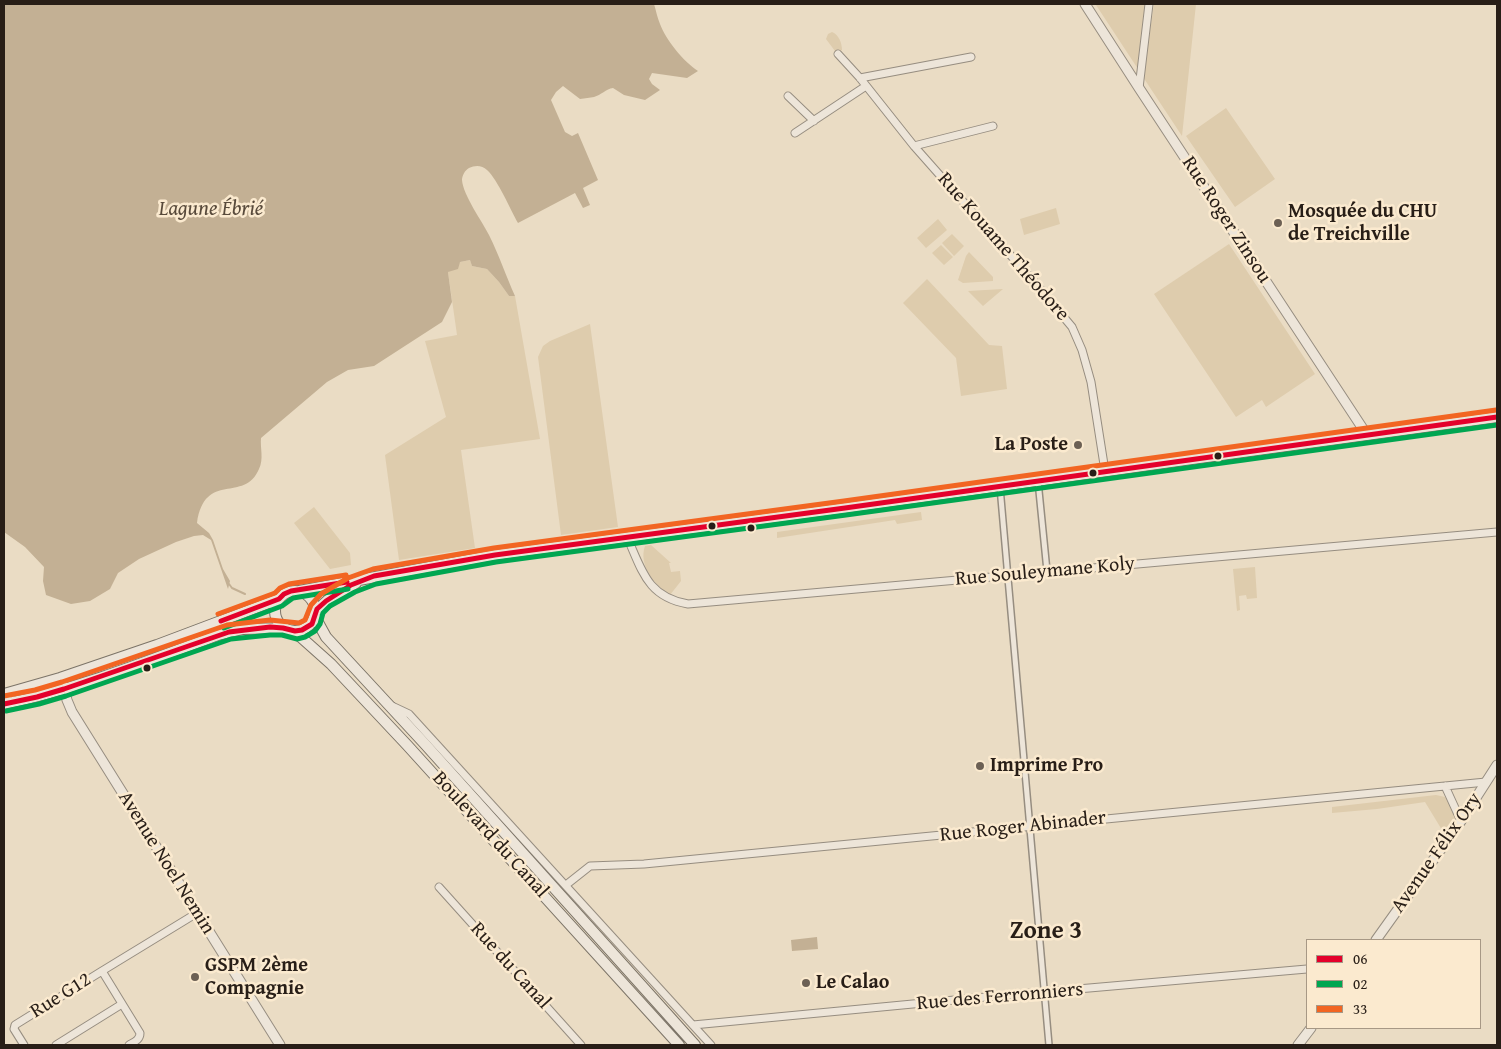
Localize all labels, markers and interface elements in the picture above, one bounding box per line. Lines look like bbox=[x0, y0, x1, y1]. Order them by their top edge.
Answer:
street label: Rue Roger Zinsou bbox=[1176, 152, 1276, 288]
street label: Rue Kouame Théodore bbox=[932, 168, 1074, 326]
water label: Lagune Ébrié bbox=[159, 197, 263, 223]
place label: Mosquée du CHU de Treichville bbox=[1288, 200, 1437, 247]
marker: Mosquée du CHU de Treichville bbox=[1272, 217, 1284, 229]
place label: La Poste bbox=[995, 433, 1068, 457]
marker: La Poste bbox=[1072, 439, 1084, 451]
unlabelled marker bbox=[1213, 451, 1223, 461]
unlabelled marker bbox=[1088, 468, 1098, 478]
unlabelled marker bbox=[707, 521, 717, 531]
unlabelled marker bbox=[746, 523, 756, 533]
street label: Rue Souleymane Koly bbox=[954, 552, 1136, 592]
unlabelled marker bbox=[142, 663, 152, 673]
place label: Imprime Pro bbox=[990, 754, 1103, 778]
marker: Imprime Pro bbox=[974, 760, 986, 772]
street label: Boulevard du Canal bbox=[427, 767, 553, 903]
street label: Avenue Noel Nemin bbox=[112, 787, 220, 939]
street label: Avenue Félix Ory bbox=[1387, 788, 1487, 918]
street label: Rue Roger Abinader bbox=[939, 806, 1107, 848]
district label: Zone 3 bbox=[1010, 917, 1082, 947]
street label: Rue du Canal bbox=[465, 918, 555, 1014]
legend bbox=[1306, 939, 1481, 1029]
text: 06 bbox=[1353, 948, 1367, 969]
place label: GSPM 2ème Compagnie bbox=[205, 954, 308, 1001]
street label: Rue G12 bbox=[26, 968, 96, 1024]
marker: GSPM 2ème Compagnie bbox=[189, 971, 201, 983]
place label: Le Calao bbox=[816, 971, 889, 995]
text: 02 bbox=[1353, 973, 1367, 994]
marker: Le Calao bbox=[800, 977, 812, 989]
street label: Rue des Ferronniers bbox=[916, 978, 1084, 1016]
text: 33 bbox=[1353, 998, 1367, 1019]

